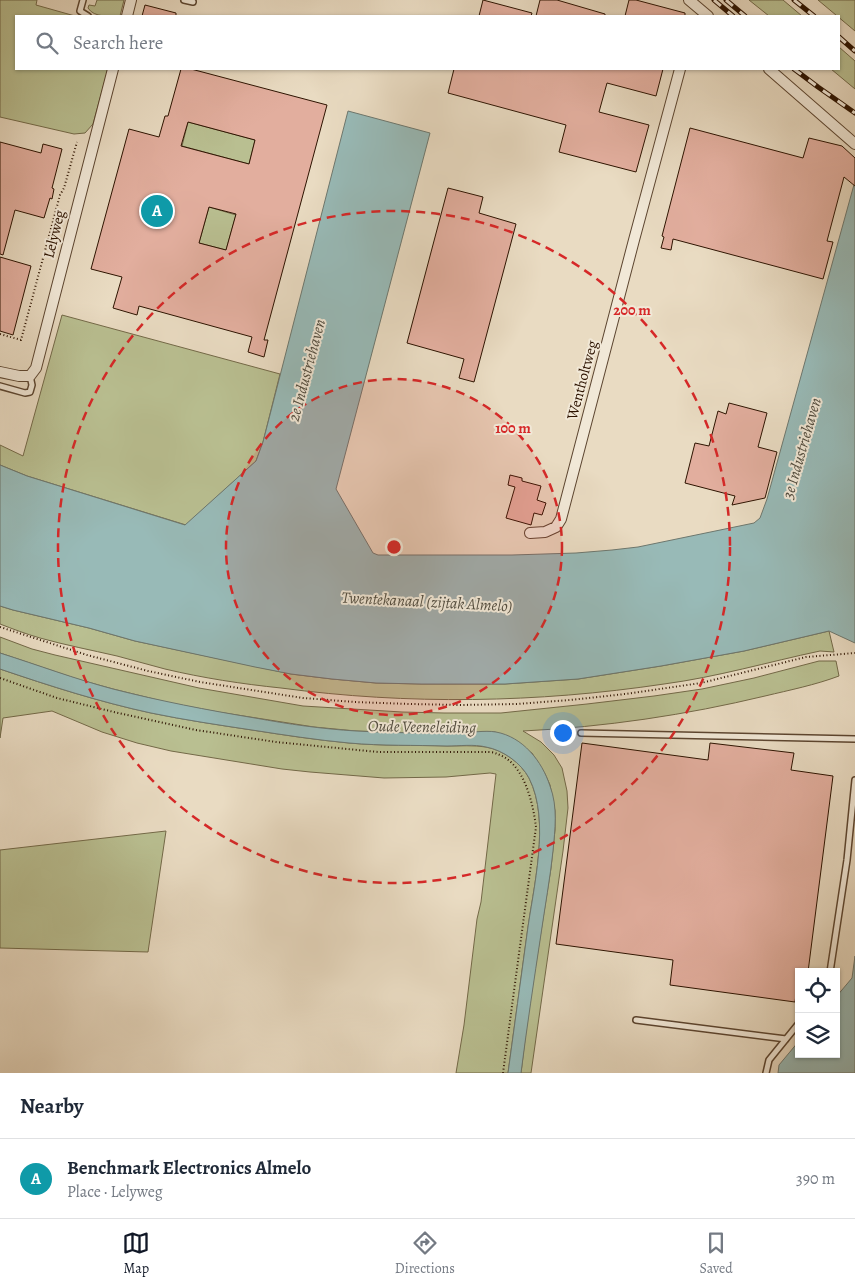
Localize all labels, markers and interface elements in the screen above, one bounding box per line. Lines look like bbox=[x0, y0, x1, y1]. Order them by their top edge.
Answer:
search box bbox=[15, 15, 840, 70]
icon: search bbox=[33, 29, 61, 57]
text: Search here bbox=[73, 30, 163, 56]
pin: A bbox=[141, 192, 173, 230]
street label: Lelyweg bbox=[38, 207, 70, 260]
text: 200 m bbox=[613, 300, 651, 320]
water label: 2e Industriehaven bbox=[282, 317, 331, 425]
street label: Wentholtweg bbox=[562, 338, 602, 423]
water label: 3e Industriehaven bbox=[777, 395, 827, 502]
text: 100 m bbox=[495, 418, 531, 438]
centre of rings bbox=[385, 538, 403, 556]
water label: Twentekanaal (zijtak Almelo) bbox=[341, 587, 513, 617]
water label: Oude Veeneleiding bbox=[368, 715, 476, 739]
your location bbox=[550, 720, 576, 746]
map controls bbox=[795, 968, 840, 1058]
button: locate bbox=[795, 968, 840, 1013]
button: layers bbox=[795, 1013, 840, 1058]
text: Nearby bbox=[20, 1092, 83, 1120]
text: Benchmark Electronics Almelo bbox=[67, 1155, 311, 1181]
text: A bbox=[31, 1168, 41, 1190]
text: 390 m bbox=[796, 1168, 835, 1190]
text: Place · Lelyweg bbox=[67, 1181, 163, 1203]
tab: Map bbox=[122, 1229, 150, 1278]
tab: Directions bbox=[395, 1229, 455, 1278]
tab: Saved bbox=[700, 1229, 733, 1278]

